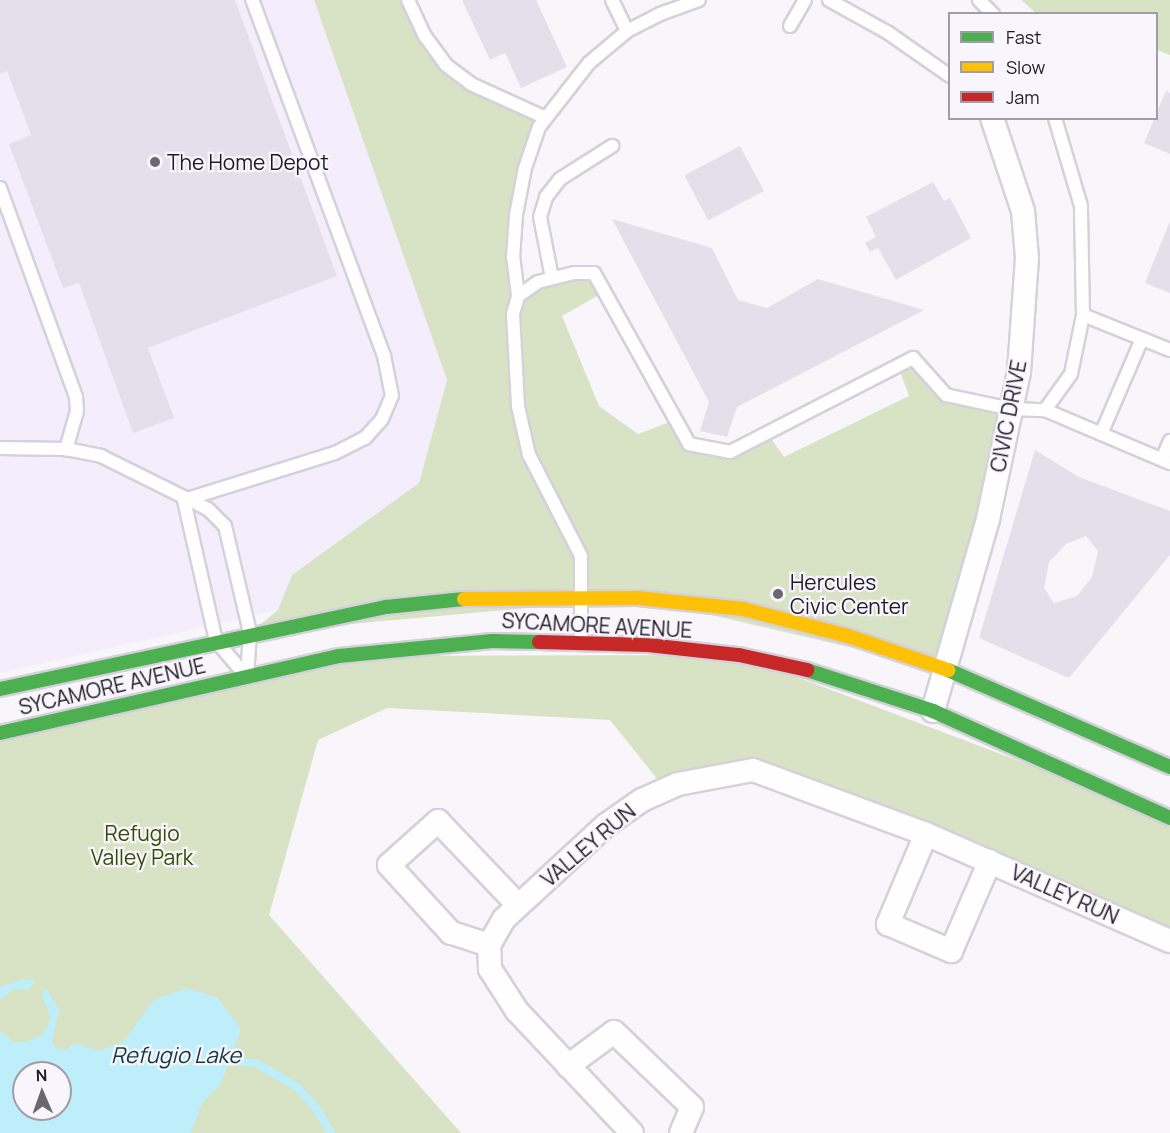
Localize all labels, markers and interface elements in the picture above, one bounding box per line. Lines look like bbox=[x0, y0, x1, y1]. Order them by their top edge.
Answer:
legend bbox=[948, 12, 1158, 120]
text: Fast bbox=[1006, 25, 1041, 49]
text: Slow bbox=[1006, 55, 1045, 79]
text: Jam bbox=[1006, 85, 1040, 109]
place label: The Home Depot bbox=[167, 149, 329, 175]
marker: The Home Depot bbox=[148, 155, 162, 169]
street label: CIVIC DRIVE bbox=[985, 358, 1031, 474]
place label: Hercules Civic Center bbox=[790, 569, 909, 619]
marker: Hercules Civic Center bbox=[771, 587, 785, 601]
street label: SYCAMORE AVENUE bbox=[501, 607, 693, 643]
street label: SYCAMORE AVENUE bbox=[16, 652, 208, 720]
street label: VALLEY RUN bbox=[535, 798, 641, 892]
park label: Refugio Valley Park bbox=[91, 820, 193, 870]
street label: VALLEY RUN bbox=[1007, 859, 1123, 929]
water label: Refugio Lake bbox=[111, 1043, 241, 1069]
north arrow bbox=[12, 1061, 72, 1121]
text: N bbox=[35, 1064, 48, 1086]

